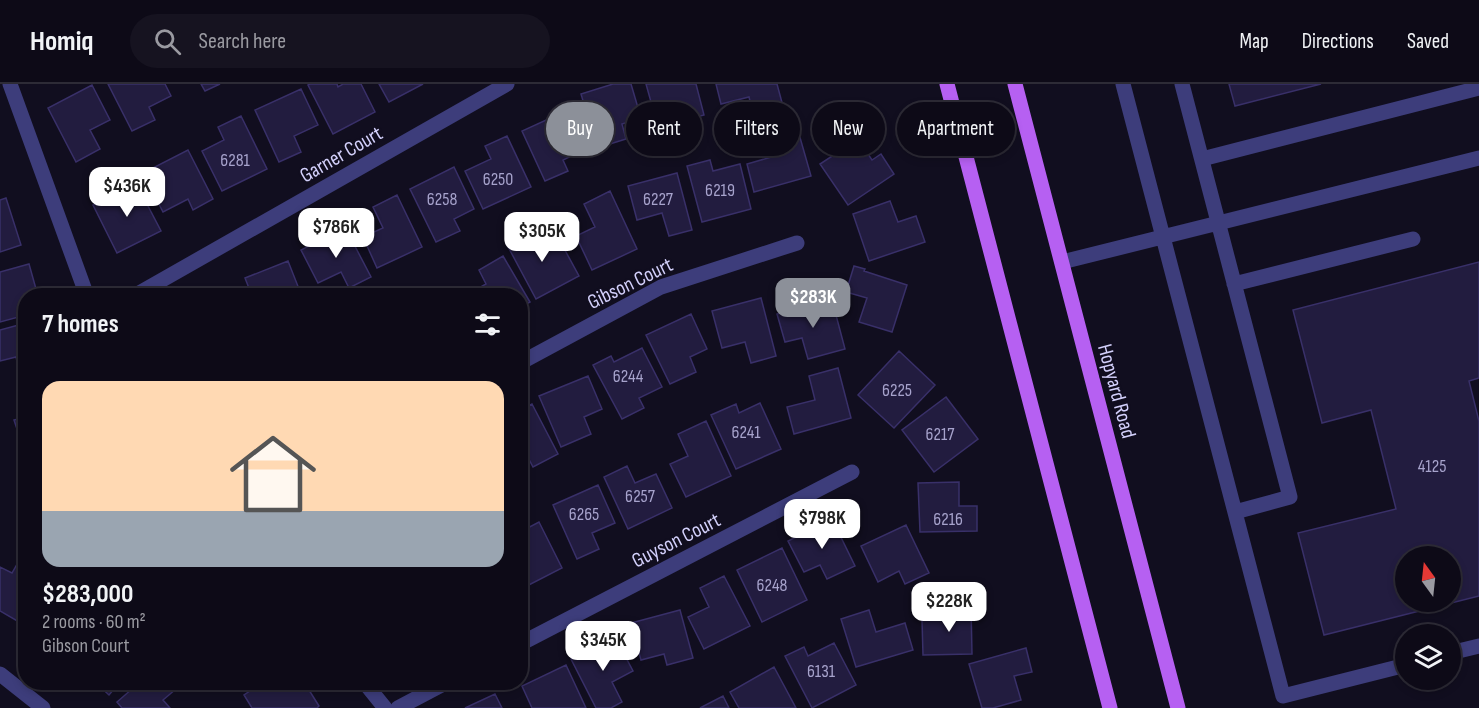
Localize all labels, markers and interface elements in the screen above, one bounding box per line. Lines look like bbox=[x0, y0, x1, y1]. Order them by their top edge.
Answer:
search box bbox=[130, 14, 550, 68]
text: Homiq bbox=[30, 25, 94, 58]
icon: search bbox=[151, 25, 184, 58]
text: Search here bbox=[199, 28, 286, 55]
text: Map bbox=[1239, 29, 1269, 54]
text: Directions bbox=[1302, 29, 1374, 54]
text: Saved bbox=[1407, 29, 1449, 54]
chip: Buy bbox=[546, 102, 614, 156]
chip: Rent bbox=[626, 102, 702, 156]
chip: Filters bbox=[714, 102, 800, 156]
chip: New bbox=[812, 102, 885, 156]
chip: Apartment bbox=[897, 102, 1015, 156]
street label: Garner Court bbox=[295, 121, 387, 188]
house number: 6281 bbox=[220, 150, 251, 171]
pin: $436K bbox=[85, 167, 169, 218]
house number: 6250 bbox=[483, 169, 513, 190]
text: $436K bbox=[103, 174, 151, 198]
house number: 6219 bbox=[705, 180, 735, 201]
house number: 6258 bbox=[427, 189, 457, 210]
house number: 6227 bbox=[643, 189, 674, 210]
pin: $786K bbox=[294, 208, 378, 259]
pin: $305K bbox=[500, 212, 584, 263]
text: $786K bbox=[312, 215, 360, 239]
text: $305K bbox=[518, 219, 566, 243]
street label: Gibson Court bbox=[583, 252, 677, 315]
pin: $283K bbox=[771, 278, 855, 329]
text: $283K bbox=[789, 285, 837, 309]
icon: filters bbox=[471, 308, 504, 341]
text: 7 homes bbox=[42, 309, 119, 340]
street label: Hopyard Road bbox=[1092, 341, 1141, 441]
house number: 6244 bbox=[613, 366, 644, 387]
house number: 6225 bbox=[882, 380, 912, 401]
icon: home bbox=[219, 420, 327, 528]
house number: 6241 bbox=[731, 422, 761, 443]
house number: 6217 bbox=[926, 424, 955, 445]
house number: 4125 bbox=[1418, 456, 1446, 477]
house number: 6257 bbox=[625, 486, 656, 507]
pin: $798K bbox=[780, 499, 864, 550]
house number: 6265 bbox=[569, 504, 599, 525]
text: $798K bbox=[798, 506, 846, 530]
street label: Guyson Court bbox=[628, 507, 725, 573]
house number: 6216 bbox=[933, 509, 963, 530]
north arrow bbox=[1395, 546, 1461, 612]
map controls bbox=[1395, 546, 1461, 690]
house number: 6248 bbox=[757, 575, 788, 596]
text: $283,000 bbox=[42, 579, 133, 610]
pin: $228K bbox=[907, 582, 991, 633]
text: $228K bbox=[925, 589, 973, 613]
text: 2 rooms · 60 m² bbox=[42, 610, 146, 634]
pin: $345K bbox=[561, 621, 645, 672]
button: layers bbox=[1395, 624, 1461, 690]
text: $345K bbox=[579, 628, 627, 652]
text: Gibson Court bbox=[42, 634, 130, 658]
house number: 6131 bbox=[807, 661, 836, 682]

